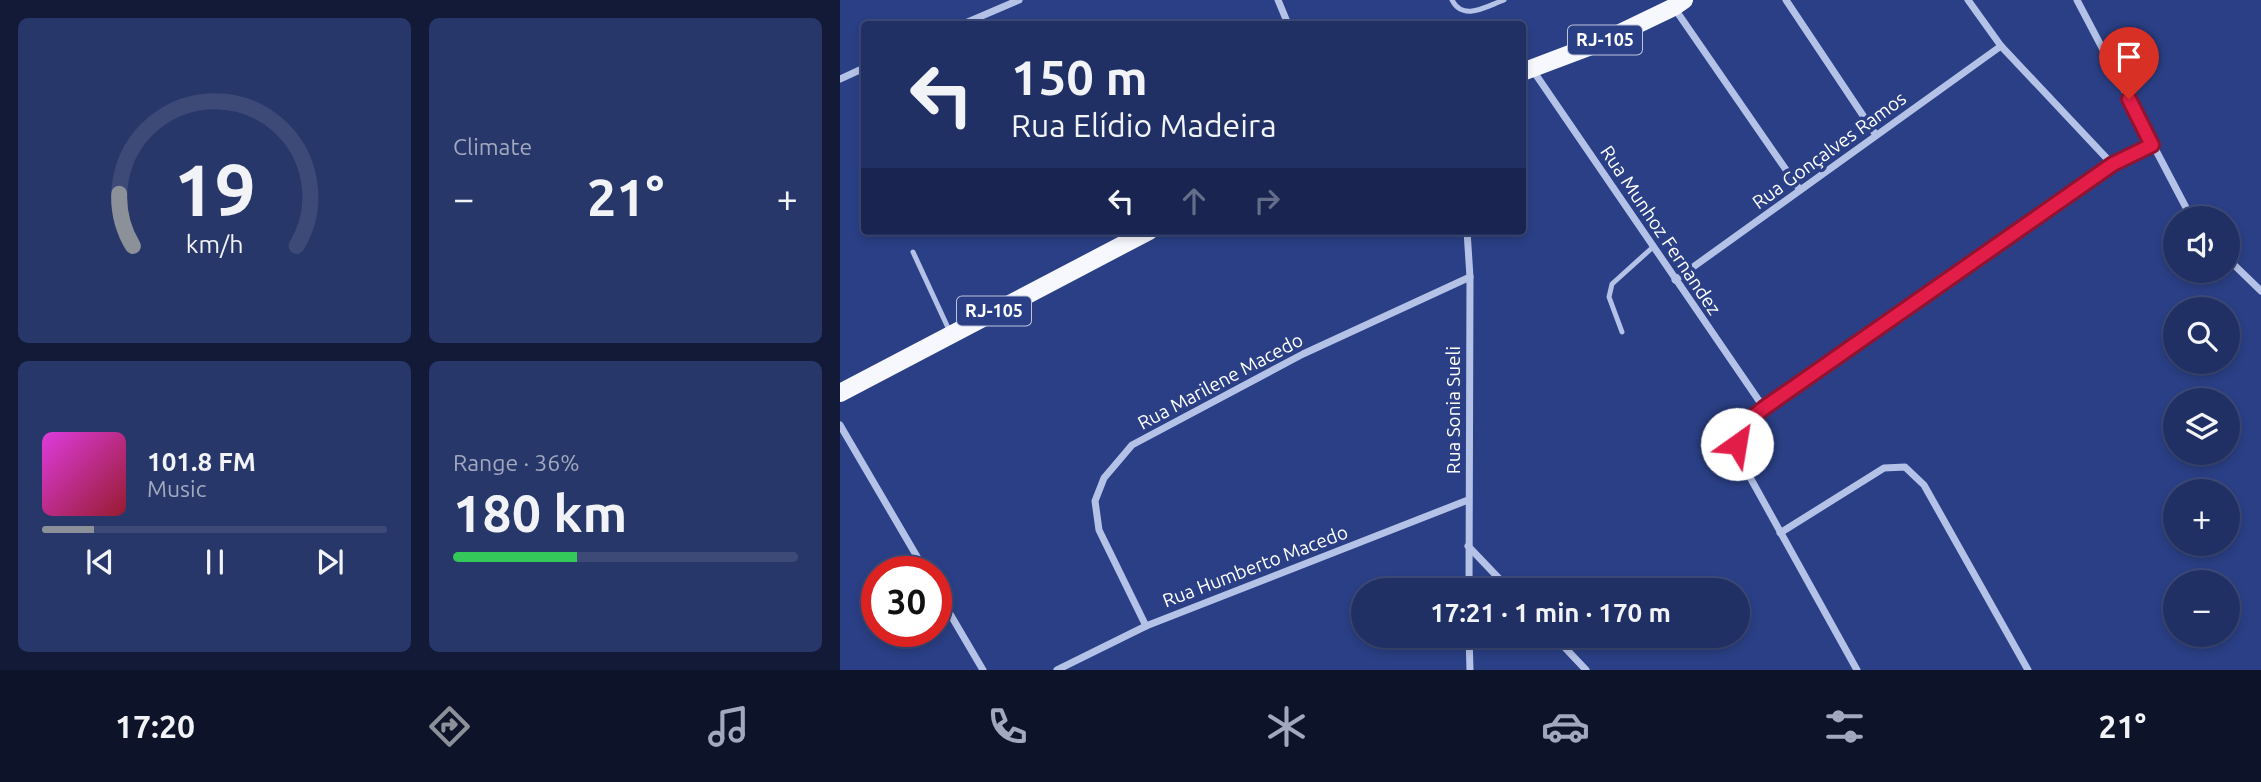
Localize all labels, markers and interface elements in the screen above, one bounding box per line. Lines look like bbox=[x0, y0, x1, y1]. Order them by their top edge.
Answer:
road number: RJ-105 bbox=[1568, 26, 1642, 55]
pin bbox=[2099, 27, 2159, 99]
icon: arrive bbox=[2110, 38, 2148, 76]
icon: left bbox=[896, 49, 987, 140]
text: 150 m bbox=[1011, 49, 1148, 104]
street label: Rua Gonçalves Ramos bbox=[1748, 87, 1910, 213]
text: Rua Elídio Madeira bbox=[1011, 107, 1277, 143]
text: Climate bbox=[453, 134, 532, 159]
street label: Rua Munhoz Fernandez bbox=[1596, 141, 1726, 319]
text: 19 bbox=[173, 149, 256, 231]
text: 21° bbox=[587, 168, 664, 226]
text: − bbox=[453, 177, 474, 219]
text: + bbox=[777, 177, 798, 219]
icon: left bbox=[1102, 182, 1140, 220]
icon: ahead bbox=[1175, 182, 1213, 220]
icon: right bbox=[1248, 182, 1286, 220]
map controls bbox=[2163, 206, 2240, 647]
button: sound bbox=[2163, 206, 2240, 283]
text: km/h bbox=[186, 230, 243, 258]
road number: RJ-105 bbox=[957, 296, 1031, 326]
button: search bbox=[2163, 297, 2240, 374]
street label: Rua Marilene Macedo bbox=[1134, 328, 1306, 434]
street label: Rua Sonia Sueli bbox=[1442, 346, 1464, 474]
button: layers bbox=[2163, 388, 2240, 465]
position arrow bbox=[1700, 407, 1774, 481]
text: 101.8 FM bbox=[147, 447, 256, 476]
text: Range · 36% bbox=[453, 450, 580, 475]
text: Music bbox=[147, 476, 206, 501]
button: + bbox=[2163, 479, 2240, 556]
text: 180 km bbox=[453, 484, 627, 542]
street label: Rua Humberto Macedo bbox=[1159, 520, 1351, 612]
icon: previous bbox=[81, 543, 119, 581]
icon: pause bbox=[196, 543, 234, 581]
icon: next bbox=[311, 543, 349, 581]
speed limit sign: 30 bbox=[861, 556, 952, 647]
button: − bbox=[2163, 570, 2240, 647]
text: 17:21 · 1 min · 170 m bbox=[1430, 598, 1671, 627]
icon: directions bbox=[425, 702, 474, 751]
icon: music bbox=[704, 702, 753, 751]
icon: phone bbox=[983, 702, 1032, 751]
icon: climate bbox=[1262, 702, 1311, 751]
icon: car bbox=[1541, 702, 1590, 751]
icon: filters bbox=[1820, 702, 1869, 751]
text: 17:20 bbox=[115, 708, 195, 744]
text: 21° bbox=[2099, 708, 2146, 744]

